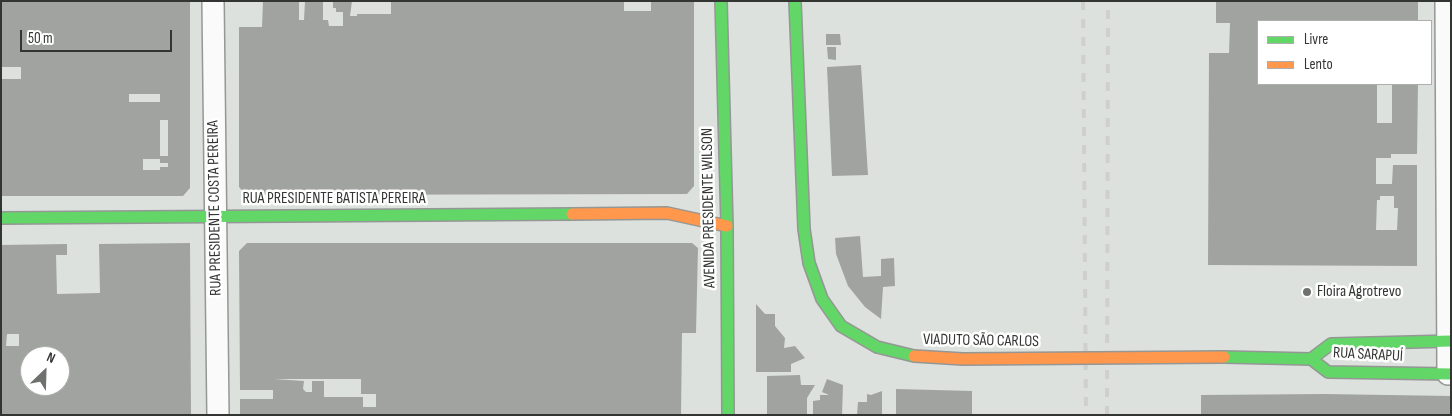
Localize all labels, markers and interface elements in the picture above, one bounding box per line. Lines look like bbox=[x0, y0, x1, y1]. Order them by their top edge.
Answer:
scale bar bbox=[22, 20, 175, 52]
legend bbox=[1257, 20, 1432, 85]
text: 50 m bbox=[28, 29, 53, 48]
text: Livre bbox=[1304, 30, 1328, 49]
text: Lento bbox=[1304, 55, 1333, 74]
street label: RUA PRESIDENTE COSTA PEREIRA bbox=[204, 120, 226, 296]
street label: AVENIDA PRESIDENTE WILSON bbox=[698, 128, 720, 288]
street label: RUA PRESIDENTE BATISTA PEREIRA bbox=[242, 189, 426, 209]
place label: Floira Agrotrevo bbox=[1317, 282, 1401, 302]
marker: Floira Agrotrevo bbox=[1301, 286, 1313, 298]
street label: VIADUTO SÃO CARLOS bbox=[923, 330, 1039, 352]
street label: RUA SARAPUÍ bbox=[1332, 344, 1404, 366]
north arrow bbox=[20, 346, 70, 396]
text: N bbox=[44, 348, 58, 367]

